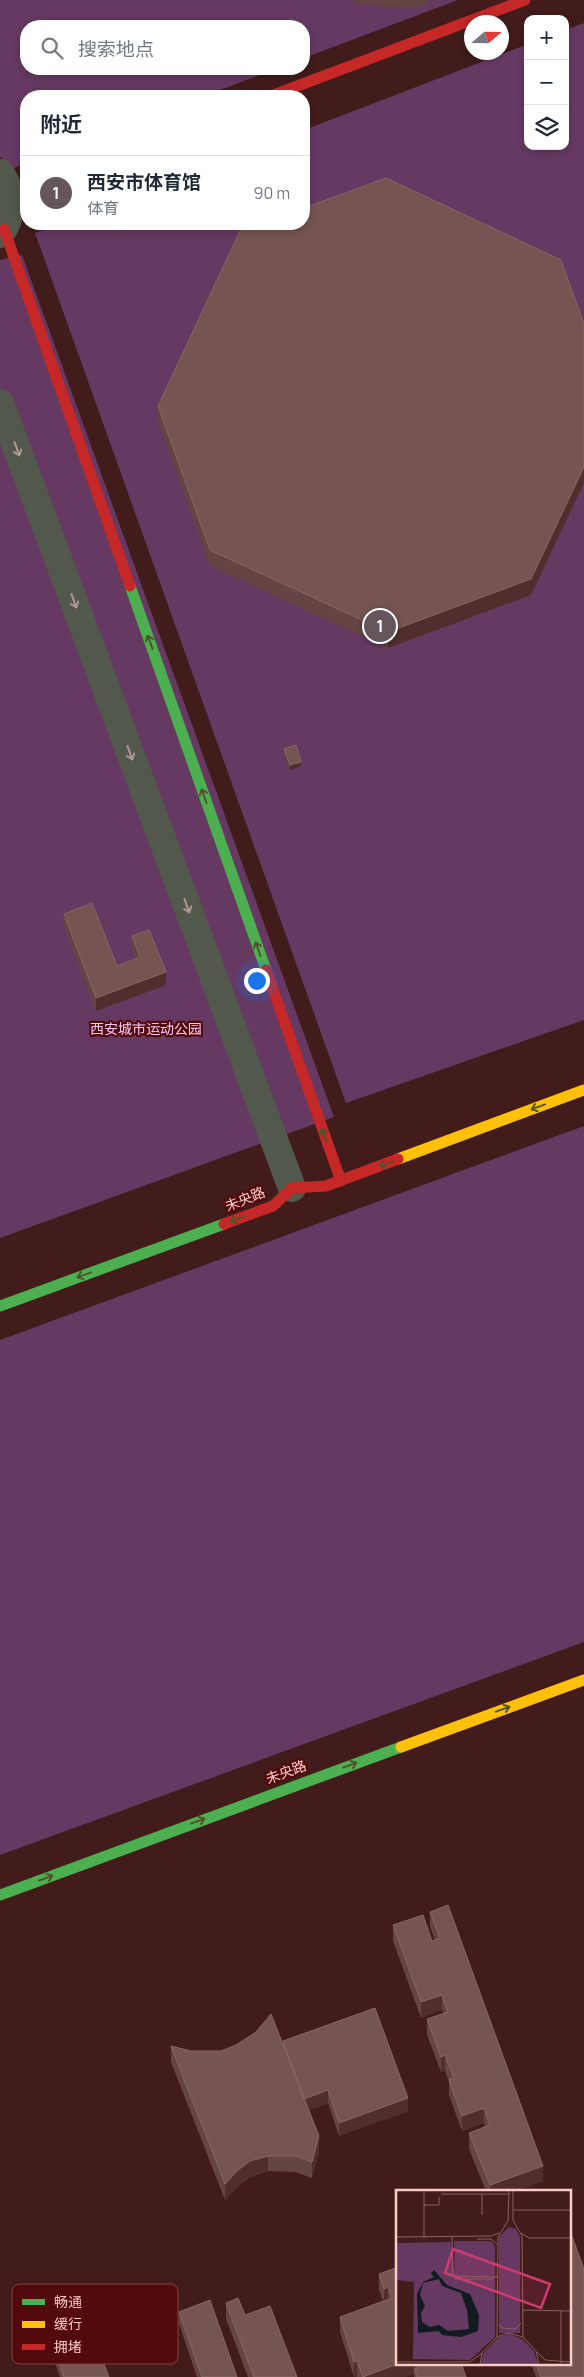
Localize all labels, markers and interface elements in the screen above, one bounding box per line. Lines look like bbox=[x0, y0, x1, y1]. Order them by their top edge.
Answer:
north arrow bbox=[464, 15, 509, 60]
map controls bbox=[524, 15, 569, 150]
button: + bbox=[524, 15, 569, 60]
search box bbox=[20, 20, 310, 75]
icon: search bbox=[38, 34, 66, 62]
text: 搜索地点 bbox=[78, 36, 154, 62]
button: − bbox=[524, 60, 569, 105]
button: layers bbox=[524, 105, 569, 150]
text: 附近 bbox=[40, 110, 82, 138]
text: 西安市体育馆 bbox=[87, 169, 201, 195]
text: 1 bbox=[52, 182, 60, 204]
text: 90 m bbox=[254, 182, 290, 204]
text: 体育 bbox=[87, 197, 119, 219]
one-way arrow bbox=[13, 441, 22, 456]
one-way arrow bbox=[70, 593, 79, 608]
pin: 1 bbox=[364, 607, 396, 645]
one-way arrow bbox=[145, 635, 154, 651]
one-way arrow bbox=[126, 745, 135, 761]
one-way arrow bbox=[199, 788, 208, 804]
one-way arrow bbox=[183, 898, 192, 913]
one-way arrow bbox=[253, 941, 263, 957]
your location bbox=[244, 968, 270, 994]
park label: 西安城市运动公园 bbox=[90, 1019, 202, 1038]
one-way arrow bbox=[531, 1103, 547, 1112]
one-way arrow bbox=[319, 1127, 329, 1143]
one-way arrow bbox=[379, 1160, 394, 1169]
street label: 未央路 bbox=[222, 1182, 268, 1215]
one-way arrow bbox=[230, 1215, 245, 1224]
one-way arrow bbox=[77, 1271, 93, 1280]
one-way arrow bbox=[495, 1704, 510, 1713]
street label: 未央路 bbox=[263, 1755, 309, 1788]
one-way arrow bbox=[342, 1760, 358, 1769]
one-way arrow bbox=[190, 1816, 205, 1825]
one-way arrow bbox=[37, 1873, 53, 1882]
inset map bbox=[396, 2190, 572, 2364]
legend bbox=[12, 2284, 178, 2364]
text: 畅通 bbox=[54, 2292, 82, 2311]
text: 缓行 bbox=[54, 2314, 82, 2333]
text: 拥堵 bbox=[54, 2337, 82, 2356]

